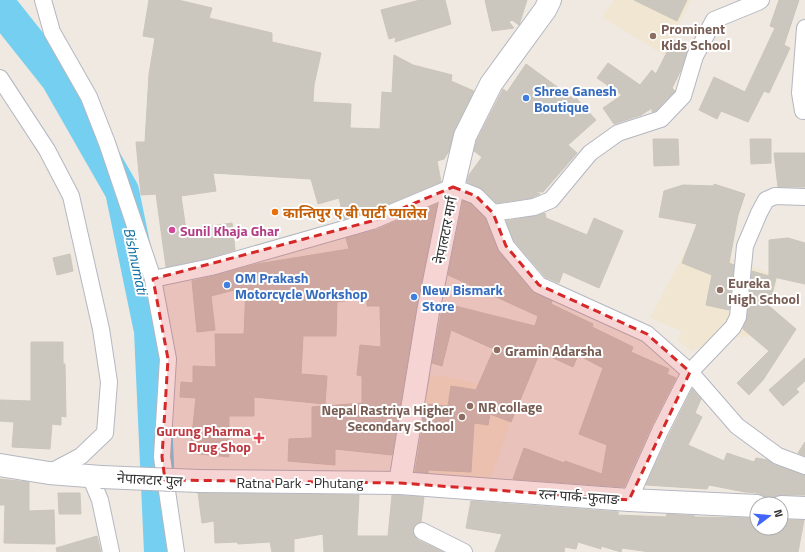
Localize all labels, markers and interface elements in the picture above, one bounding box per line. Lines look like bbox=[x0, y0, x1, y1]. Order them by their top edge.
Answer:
place label: Prominent Kids School bbox=[661, 18, 731, 55]
marker: Prominent Kids School bbox=[648, 31, 658, 41]
place label: Shree Ganesh Boutique bbox=[534, 80, 617, 117]
marker: Shree Ganesh Boutique bbox=[521, 93, 531, 103]
street label: नेपालटार मार्ग bbox=[428, 193, 462, 265]
place label: कान्तिपुर ए बी पार्टी प्यालेस bbox=[283, 202, 428, 223]
marker: कान्तिपुर ए बी पार्टी प्यालेस bbox=[270, 207, 280, 217]
place label: Sunil Khaja Ghar bbox=[180, 220, 279, 241]
marker: Sunil Khaja Ghar bbox=[167, 225, 177, 235]
water label: Bishnumati bbox=[118, 226, 155, 298]
place label: OM Prakash Motorcycle Workshop bbox=[235, 267, 368, 304]
place label: Eureka High School bbox=[728, 272, 800, 309]
place label: New Bismark Store bbox=[422, 279, 503, 316]
marker: OM Prakash Motorcycle Workshop bbox=[222, 280, 232, 290]
marker: Eureka High School bbox=[715, 285, 725, 295]
marker: New Bismark Store bbox=[409, 292, 419, 302]
place label: Gramin Adarsha bbox=[505, 340, 602, 361]
marker: Gramin Adarsha bbox=[492, 345, 502, 355]
place label: NR collage bbox=[478, 396, 542, 417]
place label: Nepal Rastriya Higher Secondary School bbox=[322, 399, 454, 436]
marker: NR collage bbox=[465, 401, 475, 411]
marker: Nepal Rastriya Higher Secondary School bbox=[457, 412, 467, 422]
place label: Gurung Pharma Drug Shop bbox=[156, 420, 251, 457]
marker: Gurung Pharma Drug Shop bbox=[254, 433, 264, 443]
street label: नेपालटार पुल bbox=[117, 467, 184, 491]
street label: Ratna Park - Phutang bbox=[236, 472, 364, 493]
street label: रत्न पार्क-फुताङ bbox=[538, 483, 621, 509]
north arrow bbox=[749, 496, 789, 536]
text: N bbox=[770, 507, 787, 519]

